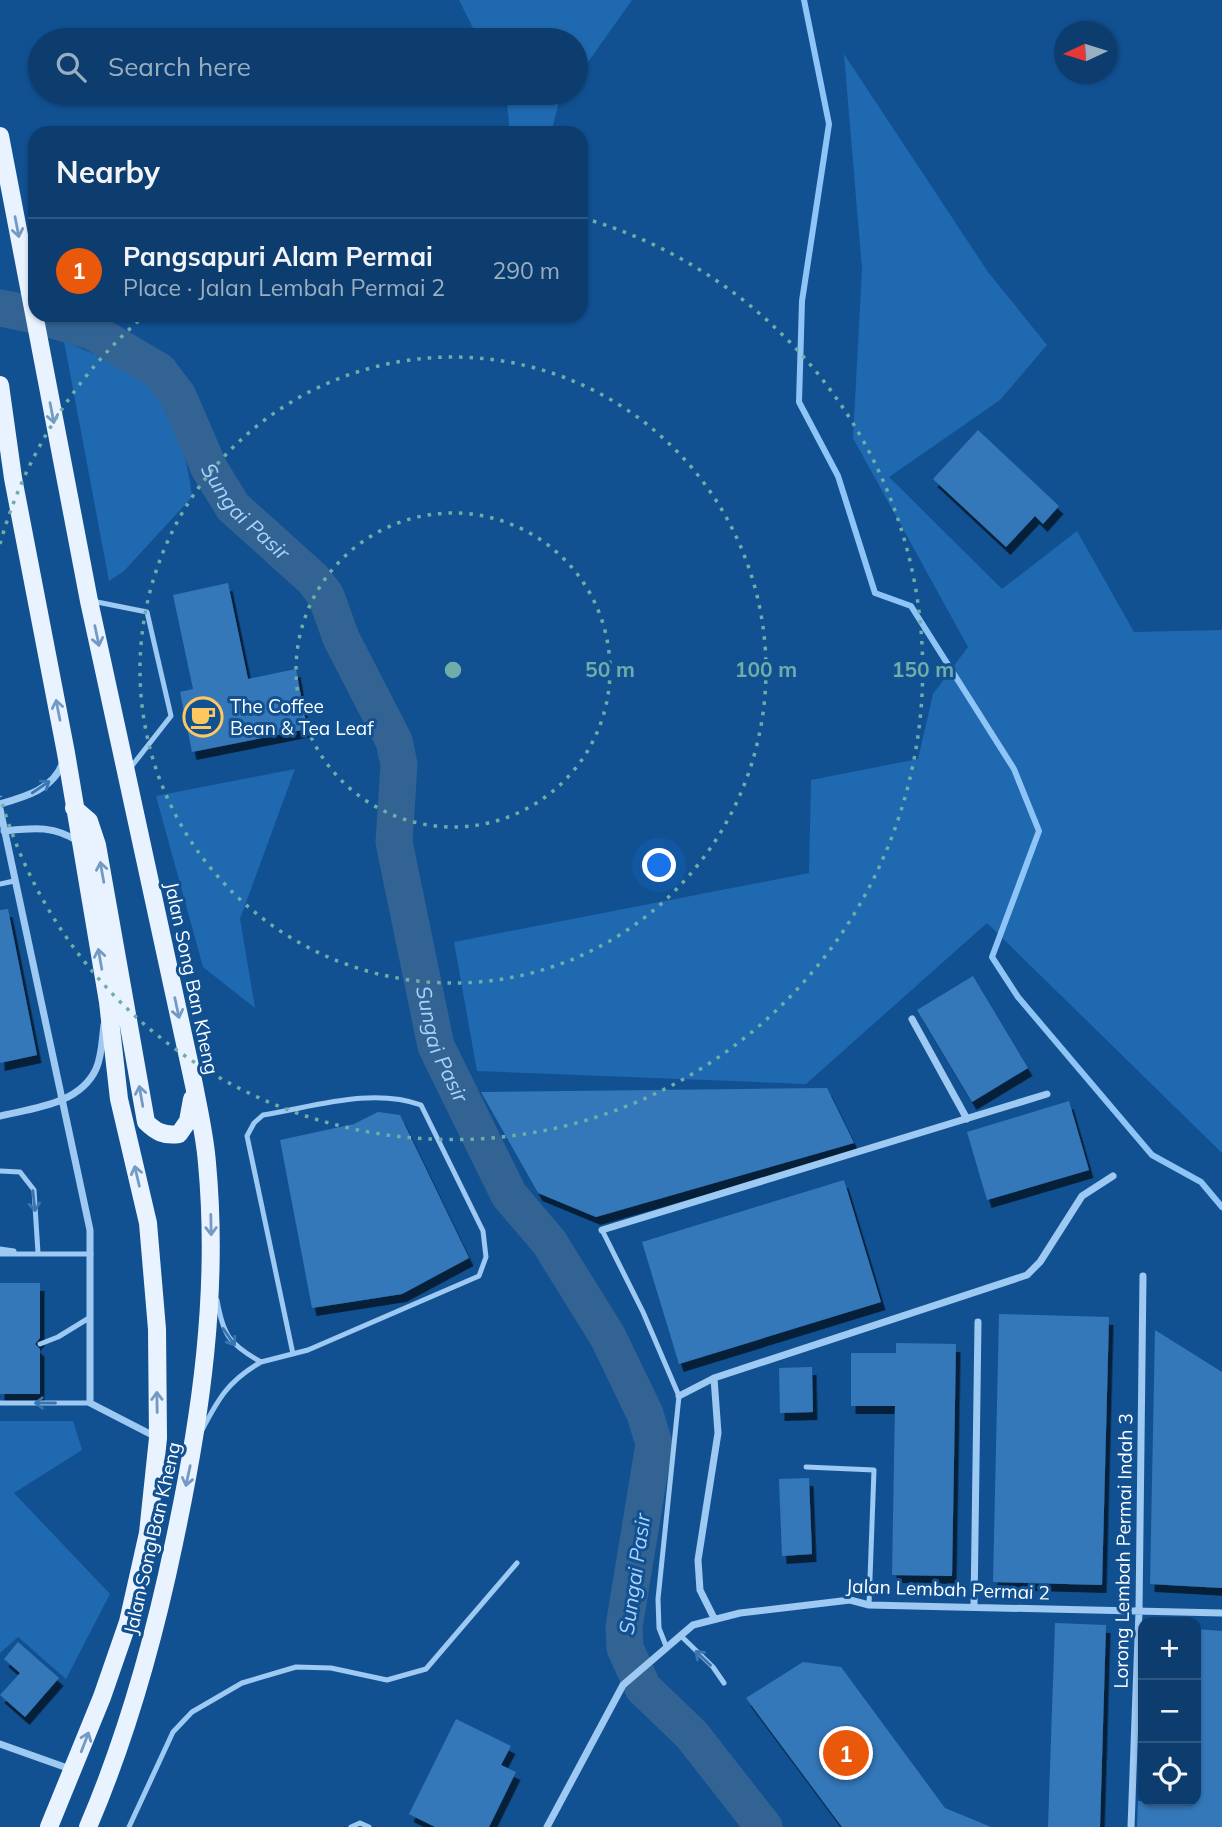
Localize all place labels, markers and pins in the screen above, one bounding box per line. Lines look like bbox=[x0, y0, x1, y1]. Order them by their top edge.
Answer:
centre of rings bbox=[441, 658, 465, 682]
place label: The Coffee Bean & Tea Leaf bbox=[230, 694, 374, 740]
cafe icon: The Coffee Bean & Tea Leaf bbox=[182, 696, 224, 738]
pin: 1 bbox=[823, 1727, 869, 1779]

